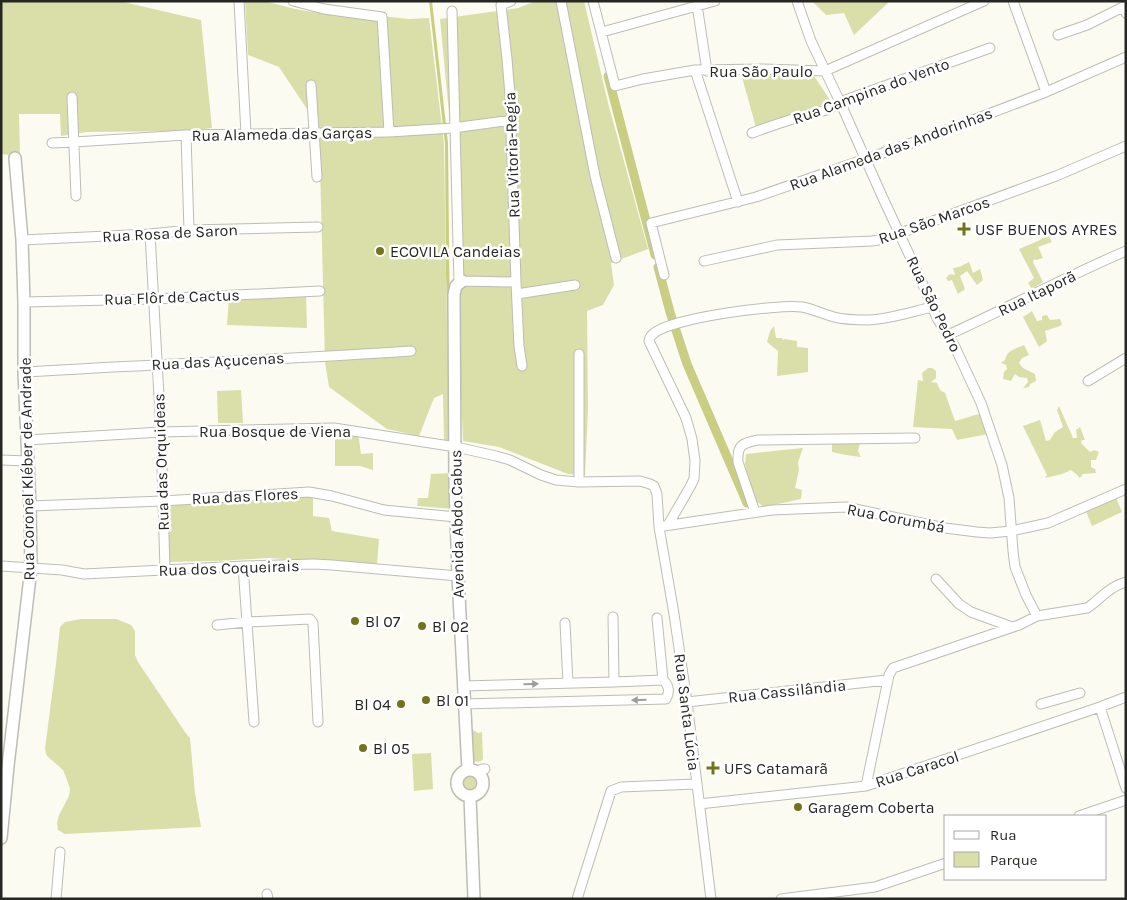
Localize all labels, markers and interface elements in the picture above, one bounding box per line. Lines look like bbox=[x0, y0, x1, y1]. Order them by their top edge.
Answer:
street label: Rua Campina do Vento bbox=[790, 54, 952, 128]
street label: Rua São Paulo bbox=[709, 62, 813, 81]
street label: Rua Vitoria-Regia bbox=[500, 92, 524, 218]
street label: Rua Alameda das Andorinhas bbox=[787, 103, 995, 195]
street label: Rua Alameda das Garças bbox=[191, 123, 373, 145]
street label: Rua São Marcos bbox=[876, 192, 992, 248]
street label: Rua Rosa de Saron bbox=[102, 220, 238, 246]
place label: USF BUENOS AYRES bbox=[975, 220, 1117, 239]
marker: USF BUENOS AYRES bbox=[957, 222, 971, 236]
place label: ECOVILA Candeias bbox=[390, 242, 521, 261]
marker: ECOVILA Candeias bbox=[374, 245, 386, 257]
street label: Rua São Pedro bbox=[903, 253, 965, 355]
street label: Rua Itaporã bbox=[995, 266, 1079, 320]
street label: Rua Flôr de Cactus bbox=[104, 285, 240, 309]
street label: Rua das Açucenas bbox=[151, 348, 285, 374]
street label: Rua Coronel Kléber de Andrade bbox=[16, 357, 38, 581]
street label: Rua das Orquideas bbox=[149, 393, 173, 531]
street label: Rua Bosque de Viena bbox=[199, 422, 351, 441]
street label: Avenida Abdo Cabus bbox=[446, 450, 468, 598]
street label: Rua das Flores bbox=[191, 484, 299, 508]
street label: Rua Corumbá bbox=[845, 499, 947, 537]
street label: Rua dos Coqueirais bbox=[158, 556, 300, 580]
place label: Bl 07 bbox=[365, 612, 401, 631]
marker: Bl 07 bbox=[349, 615, 361, 627]
place label: Bl 02 bbox=[432, 617, 469, 636]
marker: Bl 02 bbox=[416, 620, 428, 632]
street label: Rua Santa Lúcia bbox=[670, 652, 704, 772]
street label: Rua Cassilândia bbox=[727, 675, 847, 707]
one-way arrow bbox=[523, 680, 539, 688]
place label: Bl 01 bbox=[436, 691, 469, 710]
marker: Bl 01 bbox=[420, 694, 432, 706]
place label: Bl 04 bbox=[354, 695, 391, 714]
one-way arrow bbox=[631, 696, 647, 704]
marker: Bl 04 bbox=[395, 698, 407, 710]
place label: Bl 05 bbox=[373, 739, 410, 758]
marker: Bl 05 bbox=[357, 742, 369, 754]
street label: Rua Caracol bbox=[873, 747, 961, 791]
place label: UFS Catamarã bbox=[724, 759, 828, 778]
marker: UFS Catamarã bbox=[706, 761, 720, 775]
place label: Garagem Coberta bbox=[808, 798, 935, 817]
marker: Garagem Coberta bbox=[792, 801, 804, 813]
legend bbox=[944, 815, 1107, 880]
text: Rua bbox=[990, 826, 1017, 844]
text: Parque bbox=[990, 851, 1038, 869]

